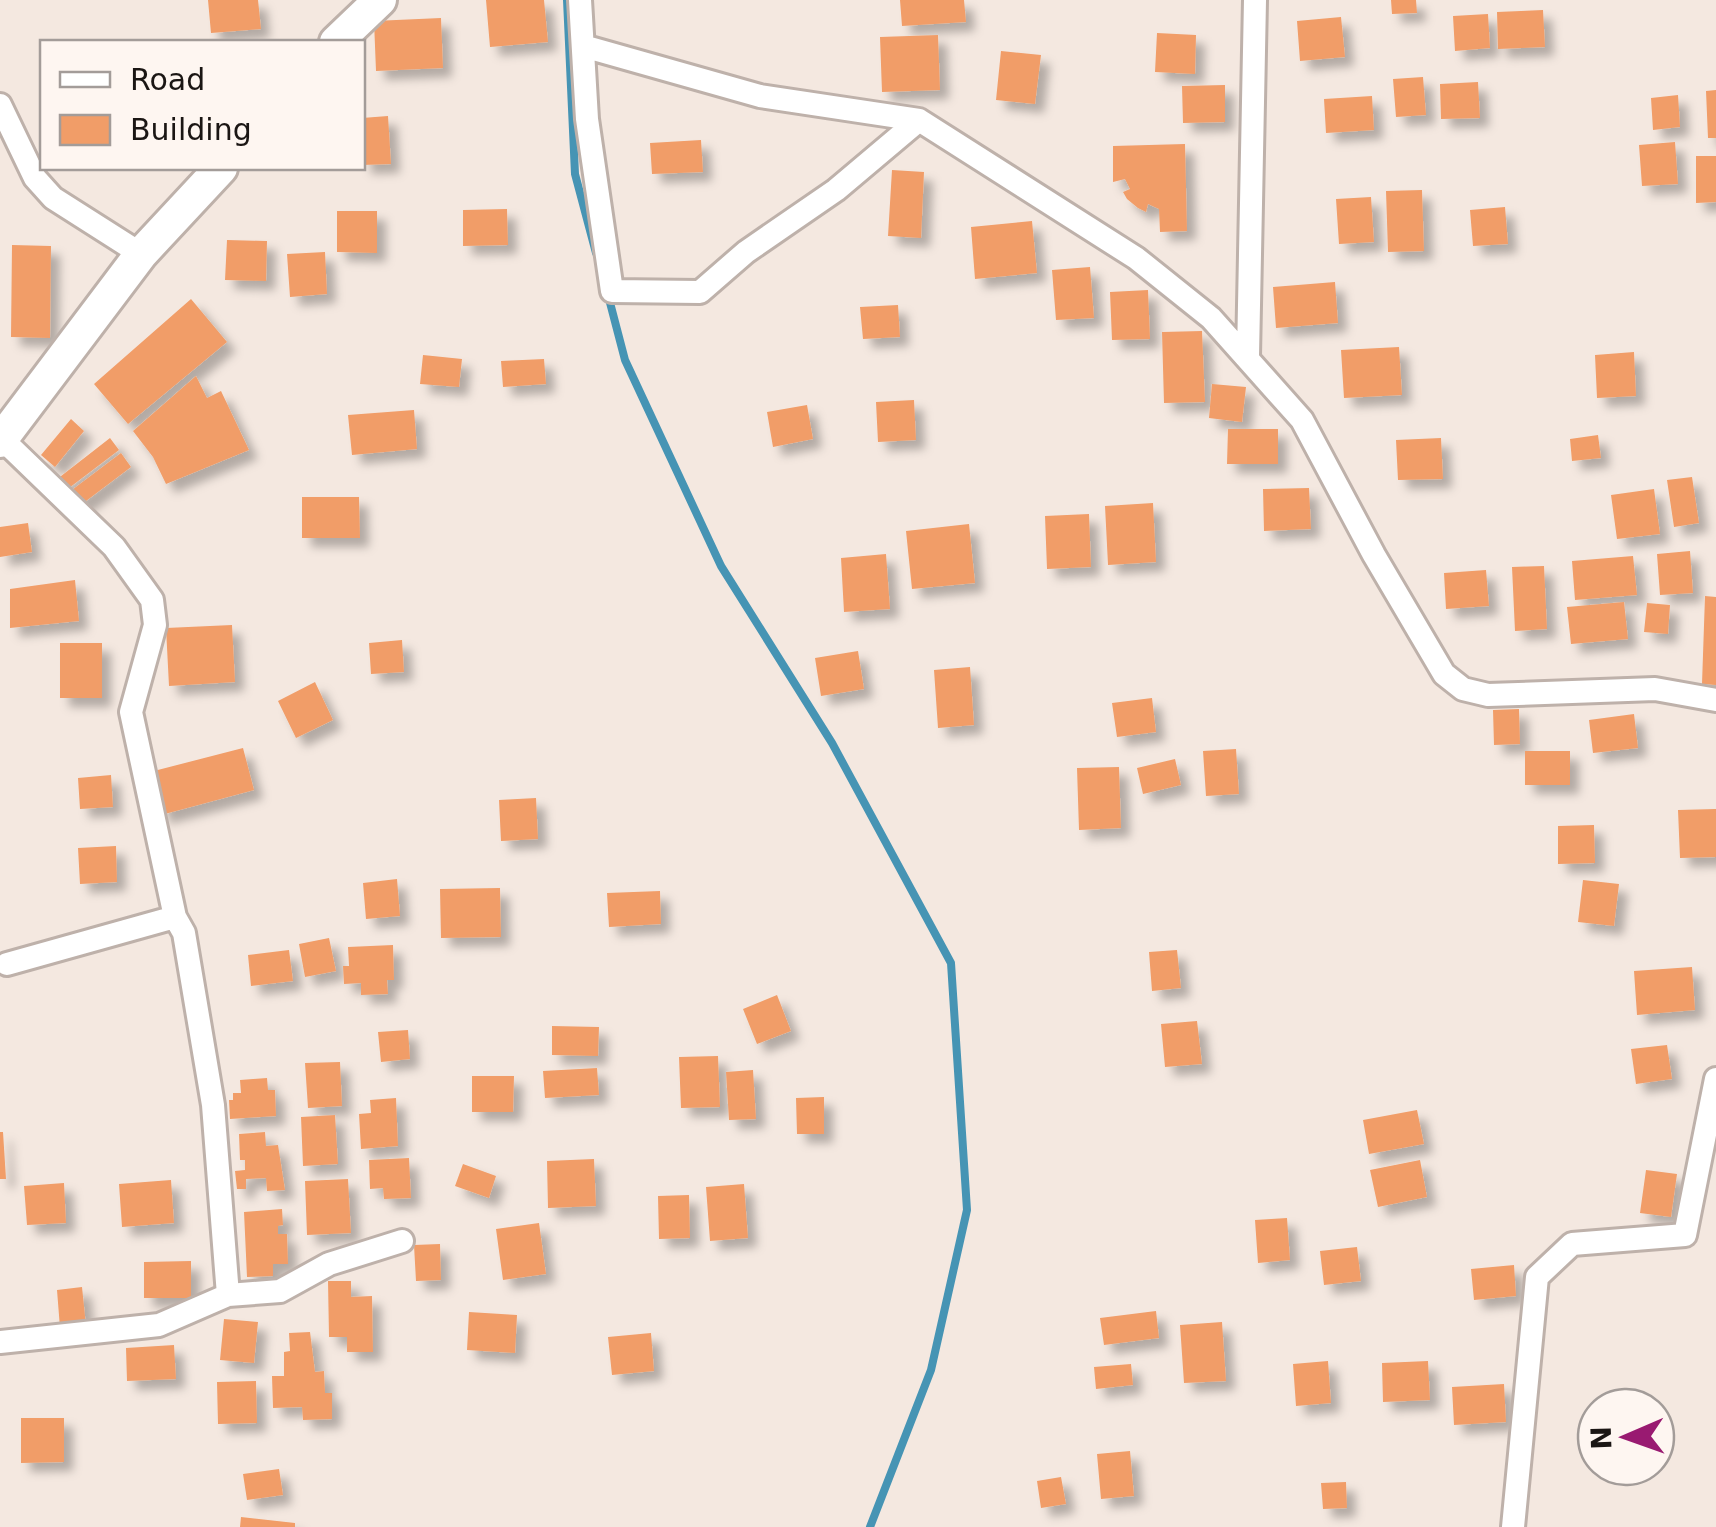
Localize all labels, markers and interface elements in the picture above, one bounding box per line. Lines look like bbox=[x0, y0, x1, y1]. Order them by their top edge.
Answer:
legend bbox=[40, 40, 365, 170]
text: Road bbox=[130, 62, 205, 97]
text: Building bbox=[130, 112, 252, 147]
north arrow bbox=[1576, 1387, 1676, 1487]
text: N bbox=[1585, 1426, 1618, 1450]

